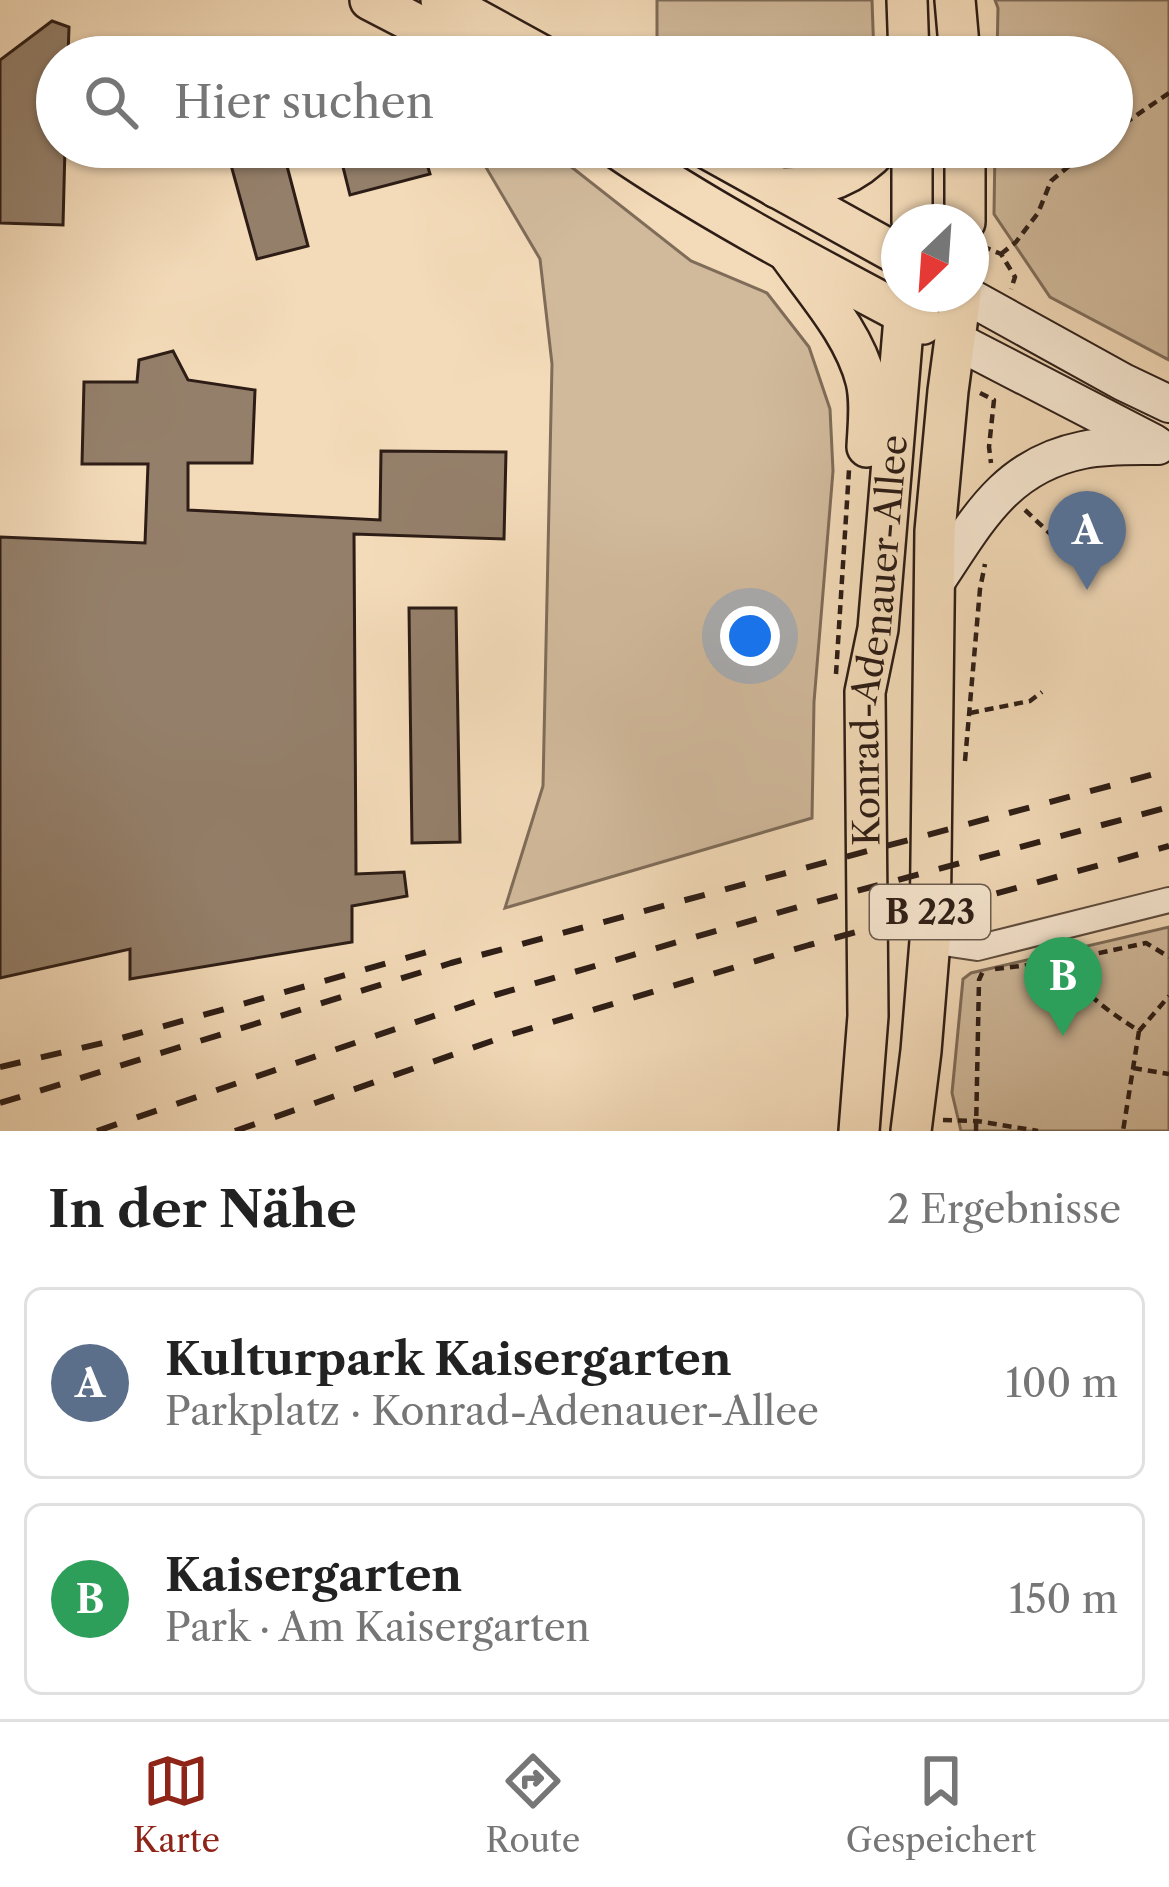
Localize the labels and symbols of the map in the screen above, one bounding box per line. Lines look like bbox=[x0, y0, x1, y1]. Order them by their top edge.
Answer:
north arrow bbox=[881, 204, 989, 312]
street label: Konrad-Adenauer-Allee bbox=[841, 433, 916, 846]
pin: A bbox=[1048, 491, 1126, 590]
your location bbox=[720, 606, 780, 666]
road number: B 223 bbox=[870, 885, 990, 939]
pin: B bbox=[1024, 937, 1102, 1036]

